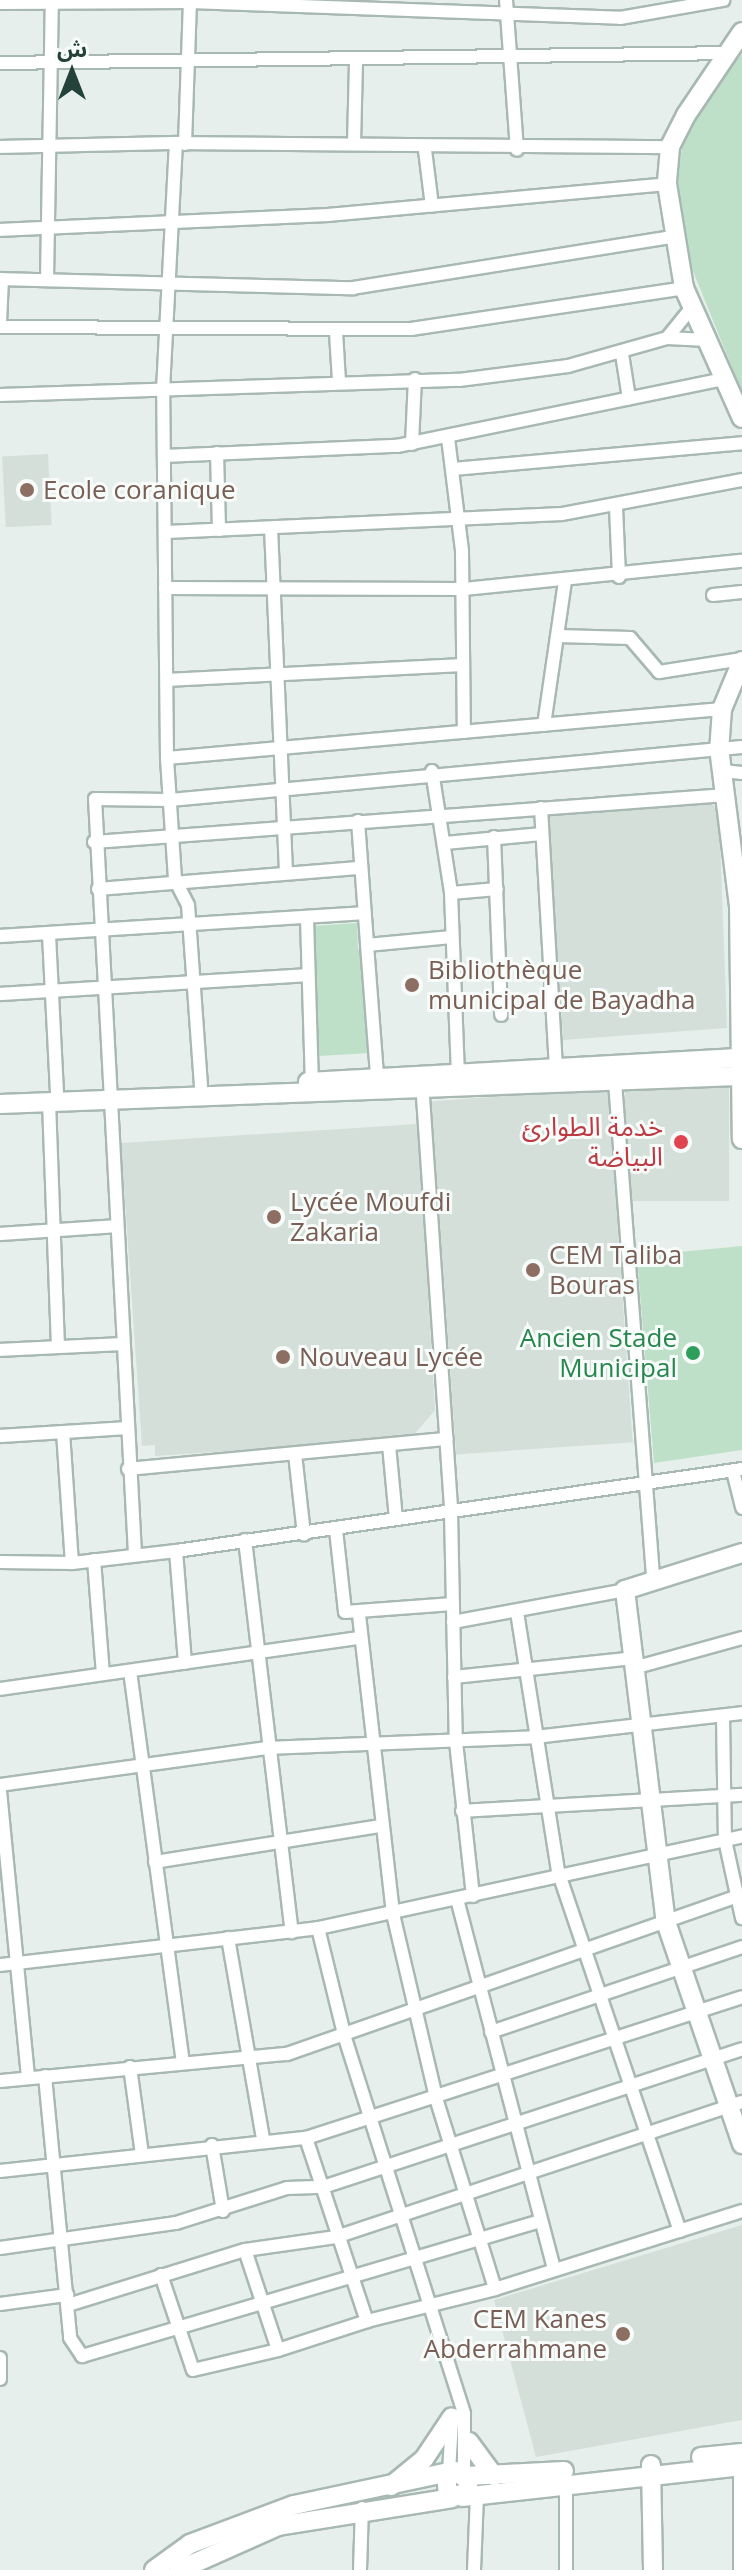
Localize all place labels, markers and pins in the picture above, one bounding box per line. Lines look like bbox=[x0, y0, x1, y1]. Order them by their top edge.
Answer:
place label: Ecole coranique bbox=[43, 474, 236, 506]
marker: Ecole coranique bbox=[18, 481, 36, 499]
place label: Bibliothèque municipal de Bayadha bbox=[428, 954, 695, 1016]
marker: Bibliothèque municipal de Bayadha bbox=[403, 976, 421, 994]
place label: خدمة الطوارئ البياضة bbox=[522, 1111, 663, 1172]
marker: خدمة الطوارئ البياضة bbox=[670, 1131, 692, 1153]
place label: Lycée Moufdi Zakaria bbox=[290, 1186, 451, 1248]
marker: Lycée Moufdi Zakaria bbox=[265, 1208, 283, 1226]
place label: CEM Taliba Bouras bbox=[549, 1239, 682, 1300]
marker: CEM Taliba Bouras bbox=[524, 1261, 542, 1279]
place label: Ancien Stade Municipal bbox=[520, 1322, 677, 1384]
place label: Nouveau Lycée bbox=[299, 1341, 483, 1373]
marker: Ancien Stade Municipal bbox=[684, 1344, 702, 1362]
marker: Nouveau Lycée bbox=[274, 1348, 292, 1366]
place label: CEM Kanes Abderrahmane bbox=[423, 2303, 607, 2364]
marker: CEM Kanes Abderrahmane bbox=[614, 2325, 632, 2343]

